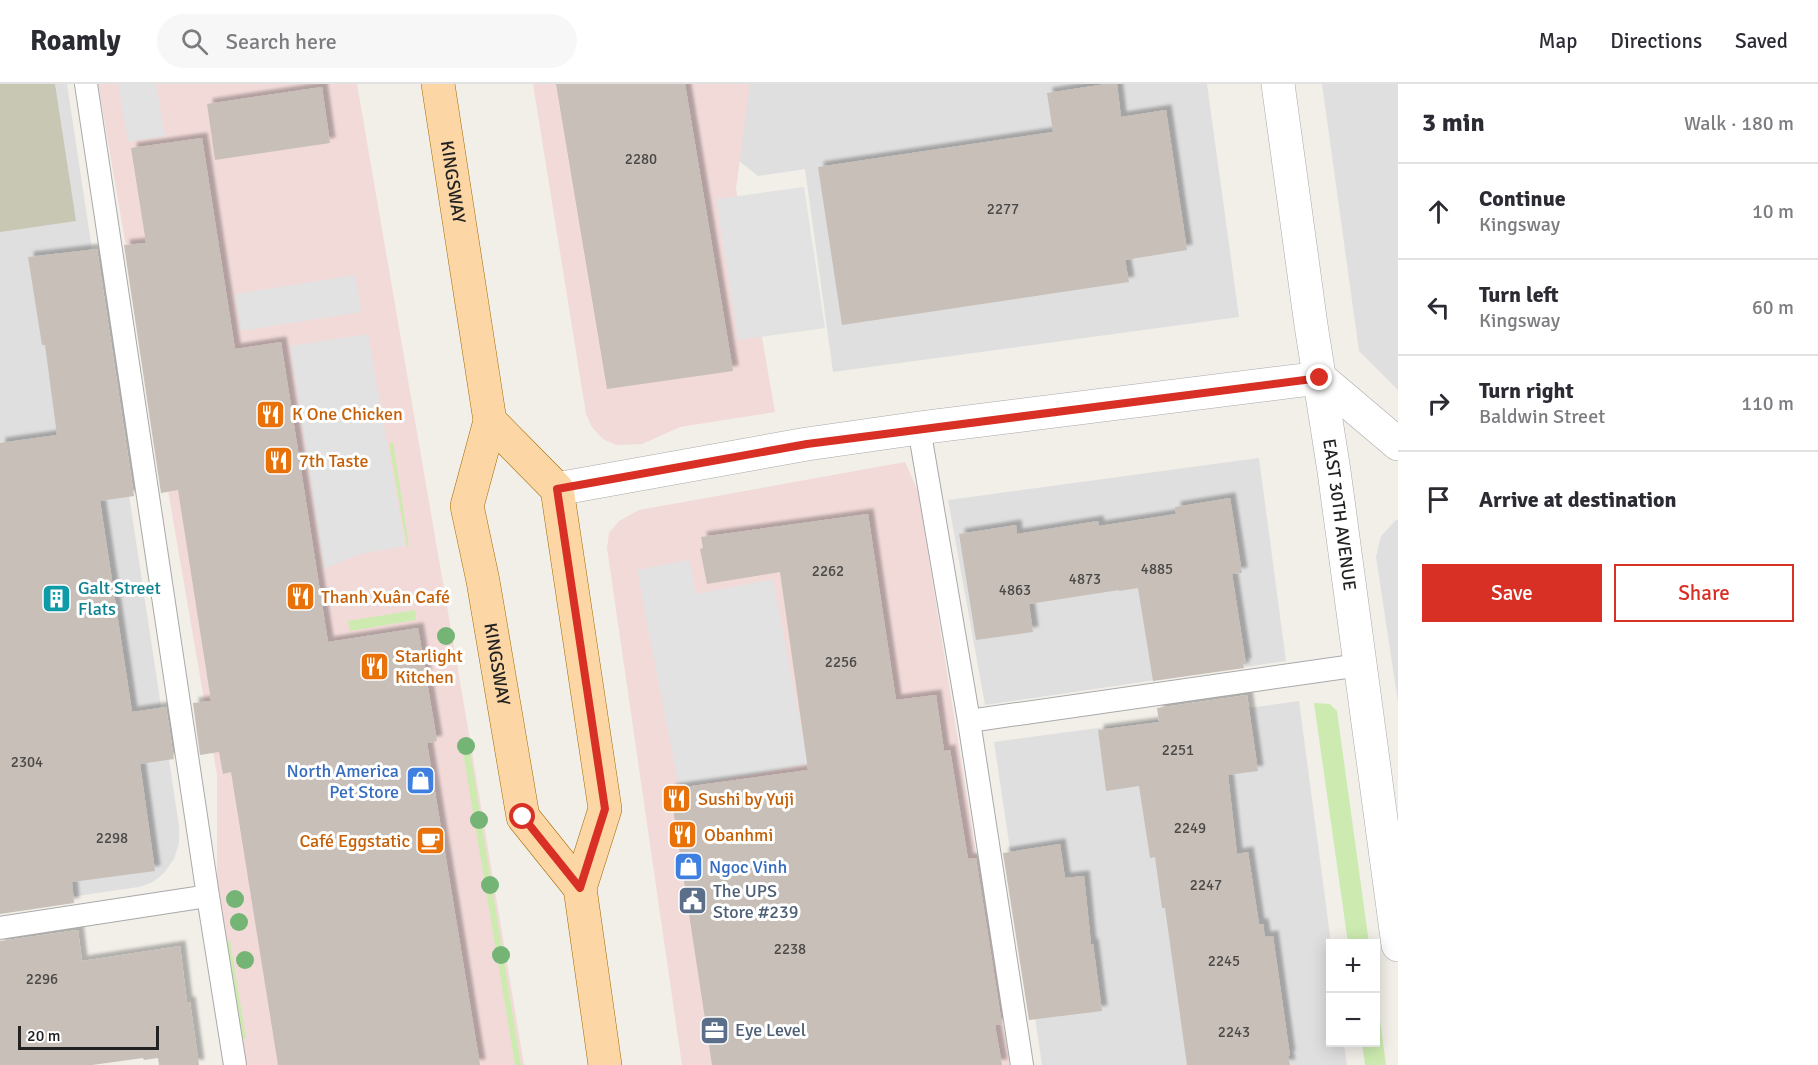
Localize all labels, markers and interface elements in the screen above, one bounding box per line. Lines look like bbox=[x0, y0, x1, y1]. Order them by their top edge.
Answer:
search box bbox=[157, 14, 577, 68]
text: Roamly bbox=[30, 24, 121, 58]
icon: search bbox=[178, 25, 211, 58]
text: Search here bbox=[226, 28, 337, 55]
text: Map bbox=[1539, 28, 1577, 54]
text: Directions bbox=[1610, 28, 1702, 54]
text: Saved bbox=[1735, 28, 1788, 54]
text: 3 min bbox=[1422, 107, 1485, 139]
text: Walk · 180 m bbox=[1684, 111, 1794, 136]
street label: KINGSWAY bbox=[436, 139, 470, 225]
house number: 2280 bbox=[625, 150, 657, 168]
text: Continue bbox=[1479, 185, 1566, 212]
icon: ahead bbox=[1422, 195, 1455, 228]
text: 10 m bbox=[1752, 199, 1794, 224]
house number: 2277 bbox=[987, 200, 1019, 218]
text: Kingsway bbox=[1479, 212, 1560, 237]
text: Turn left bbox=[1479, 281, 1559, 308]
icon: left bbox=[1422, 291, 1455, 324]
text: 60 m bbox=[1752, 295, 1794, 320]
text: Kingsway bbox=[1479, 308, 1560, 333]
route end bbox=[1306, 364, 1332, 390]
text: Turn right bbox=[1479, 377, 1574, 404]
icon: right bbox=[1422, 387, 1455, 420]
text: 110 m bbox=[1741, 391, 1794, 416]
restaurant icon: K One Chicken bbox=[255, 398, 287, 430]
place label: K One Chicken bbox=[292, 403, 403, 425]
text: Baldwin Street bbox=[1479, 404, 1605, 429]
street label: EAST 30TH AVENUE bbox=[1318, 437, 1361, 592]
restaurant icon: 7th Taste bbox=[262, 445, 294, 477]
place label: 7th Taste bbox=[299, 450, 368, 472]
icon: arrive bbox=[1422, 483, 1455, 516]
text: Arrive at destination bbox=[1479, 486, 1676, 513]
house number: 4885 bbox=[1141, 560, 1173, 578]
house number: 2262 bbox=[812, 562, 844, 580]
button: Save bbox=[1422, 564, 1602, 622]
button: Share bbox=[1614, 564, 1794, 622]
house number: 4873 bbox=[1069, 570, 1101, 588]
place label: Galt Street Flats bbox=[78, 577, 161, 620]
restaurant icon: Thanh Xuân Café bbox=[284, 581, 316, 613]
house number: 4863 bbox=[999, 581, 1031, 599]
building icon: Galt Street Flats bbox=[41, 582, 73, 614]
place label: Thanh Xuân Café bbox=[321, 586, 450, 608]
street label: KINGSWAY bbox=[479, 621, 515, 707]
place label: Starlight Kitchen bbox=[395, 645, 463, 688]
restaurant icon: Starlight Kitchen bbox=[358, 650, 390, 682]
house number: 2256 bbox=[825, 653, 857, 671]
house number: 2251 bbox=[1162, 741, 1194, 759]
house number: 2304 bbox=[11, 753, 43, 771]
place label: North America Pet Store bbox=[287, 760, 399, 803]
shop icon: North America Pet Store bbox=[404, 765, 436, 797]
restaurant icon: Sushi by Yuji bbox=[661, 783, 693, 815]
place label: Sushi by Yuji bbox=[698, 788, 794, 810]
route start bbox=[509, 803, 535, 829]
restaurant icon: Obanhmi bbox=[667, 819, 699, 851]
house number: 2249 bbox=[1174, 819, 1206, 837]
place label: Obanhmi bbox=[704, 824, 773, 846]
cafe icon: Café Eggstatic bbox=[415, 825, 447, 857]
house number: 2298 bbox=[96, 829, 128, 847]
place label: Café Eggstatic bbox=[299, 830, 410, 852]
shop icon: Ngoc Vinh bbox=[672, 851, 704, 883]
place label: Ngoc Vinh bbox=[709, 856, 787, 878]
house number: 2247 bbox=[1190, 876, 1222, 894]
place label: The UPS Store #239 bbox=[713, 880, 799, 923]
public building icon: The UPS Store #239 bbox=[676, 885, 708, 917]
map controls bbox=[1326, 939, 1380, 1047]
button: + bbox=[1326, 939, 1380, 993]
house number: 2238 bbox=[774, 940, 806, 958]
house number: 2245 bbox=[1208, 952, 1240, 970]
house number: 2296 bbox=[26, 970, 58, 988]
button: − bbox=[1326, 993, 1380, 1047]
office icon: Eye Level bbox=[698, 1014, 730, 1046]
place label: Eye Level bbox=[735, 1019, 806, 1041]
scale bar bbox=[18, 1023, 159, 1050]
house number: 2243 bbox=[1218, 1023, 1250, 1041]
text: 20 m bbox=[27, 1026, 61, 1046]

